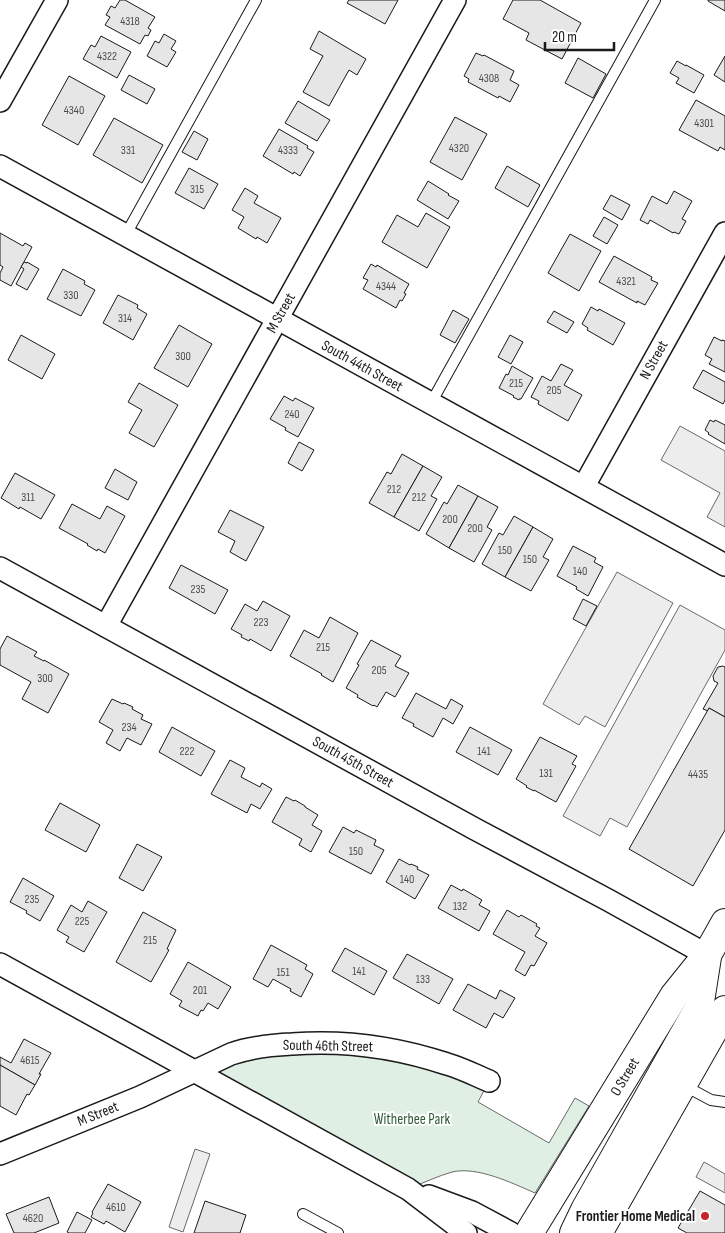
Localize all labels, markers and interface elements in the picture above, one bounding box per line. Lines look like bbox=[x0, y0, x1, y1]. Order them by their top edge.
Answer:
house number: 4318 bbox=[120, 14, 140, 29]
scale bar bbox=[545, 20, 614, 52]
text: 20 m bbox=[552, 28, 577, 47]
house number: 4322 bbox=[97, 49, 117, 64]
house number: 4308 bbox=[479, 71, 499, 86]
house number: 4340 bbox=[64, 103, 84, 118]
house number: 4301 bbox=[694, 116, 715, 131]
house number: 4320 bbox=[449, 141, 469, 156]
house number: 331 bbox=[121, 143, 136, 158]
house number: 4333 bbox=[278, 143, 298, 158]
house number: 315 bbox=[190, 182, 204, 197]
house number: 4321 bbox=[616, 274, 636, 289]
house number: 4344 bbox=[376, 279, 396, 294]
house number: 330 bbox=[63, 288, 79, 303]
street label: M Street bbox=[262, 289, 300, 336]
house number: 314 bbox=[118, 311, 132, 326]
street label: South 44th Street bbox=[318, 336, 406, 396]
street label: N Street bbox=[636, 337, 673, 383]
house number: 300 bbox=[175, 349, 191, 364]
house number: 215 bbox=[509, 376, 523, 391]
house number: 205 bbox=[546, 383, 562, 398]
house number: 240 bbox=[284, 407, 300, 422]
house number: 212 bbox=[387, 482, 401, 497]
house number: 311 bbox=[21, 490, 36, 505]
house number: 212 bbox=[412, 490, 426, 505]
house number: 200 bbox=[442, 512, 458, 527]
house number: 200 bbox=[467, 521, 483, 536]
house number: 150 bbox=[498, 543, 512, 558]
house number: 150 bbox=[523, 552, 537, 567]
house number: 140 bbox=[573, 564, 587, 579]
house number: 235 bbox=[191, 582, 206, 597]
house number: 223 bbox=[254, 615, 268, 630]
house number: 215 bbox=[316, 640, 330, 655]
house number: 205 bbox=[371, 663, 387, 678]
house number: 300 bbox=[37, 671, 53, 686]
house number: 234 bbox=[121, 720, 137, 735]
street label: South 45th Street bbox=[309, 732, 397, 792]
house number: 222 bbox=[180, 744, 194, 759]
house number: 141 bbox=[477, 744, 492, 759]
house number: 131 bbox=[539, 766, 554, 781]
house number: 4435 bbox=[688, 767, 708, 782]
house number: 150 bbox=[349, 844, 363, 859]
house number: 140 bbox=[400, 872, 414, 887]
house number: 235 bbox=[25, 892, 40, 907]
house number: 132 bbox=[453, 899, 467, 914]
house number: 225 bbox=[75, 914, 90, 929]
house number: 215 bbox=[143, 933, 157, 948]
house number: 141 bbox=[352, 964, 367, 979]
house number: 151 bbox=[276, 965, 290, 980]
house number: 133 bbox=[416, 972, 430, 987]
house number: 201 bbox=[193, 983, 208, 998]
street label: South 46th Street bbox=[283, 1036, 374, 1056]
house number: 4615 bbox=[20, 1053, 40, 1068]
street label: O Street bbox=[606, 1054, 644, 1100]
street label: M Street bbox=[75, 1097, 122, 1131]
park label: Witherbee Park bbox=[374, 1110, 451, 1129]
house number: 4610 bbox=[106, 1200, 126, 1215]
place label: Frontier Home Medical bbox=[576, 1207, 695, 1226]
marker: Frontier Home Medical bbox=[699, 1210, 711, 1222]
house number: 4620 bbox=[23, 1211, 43, 1226]

